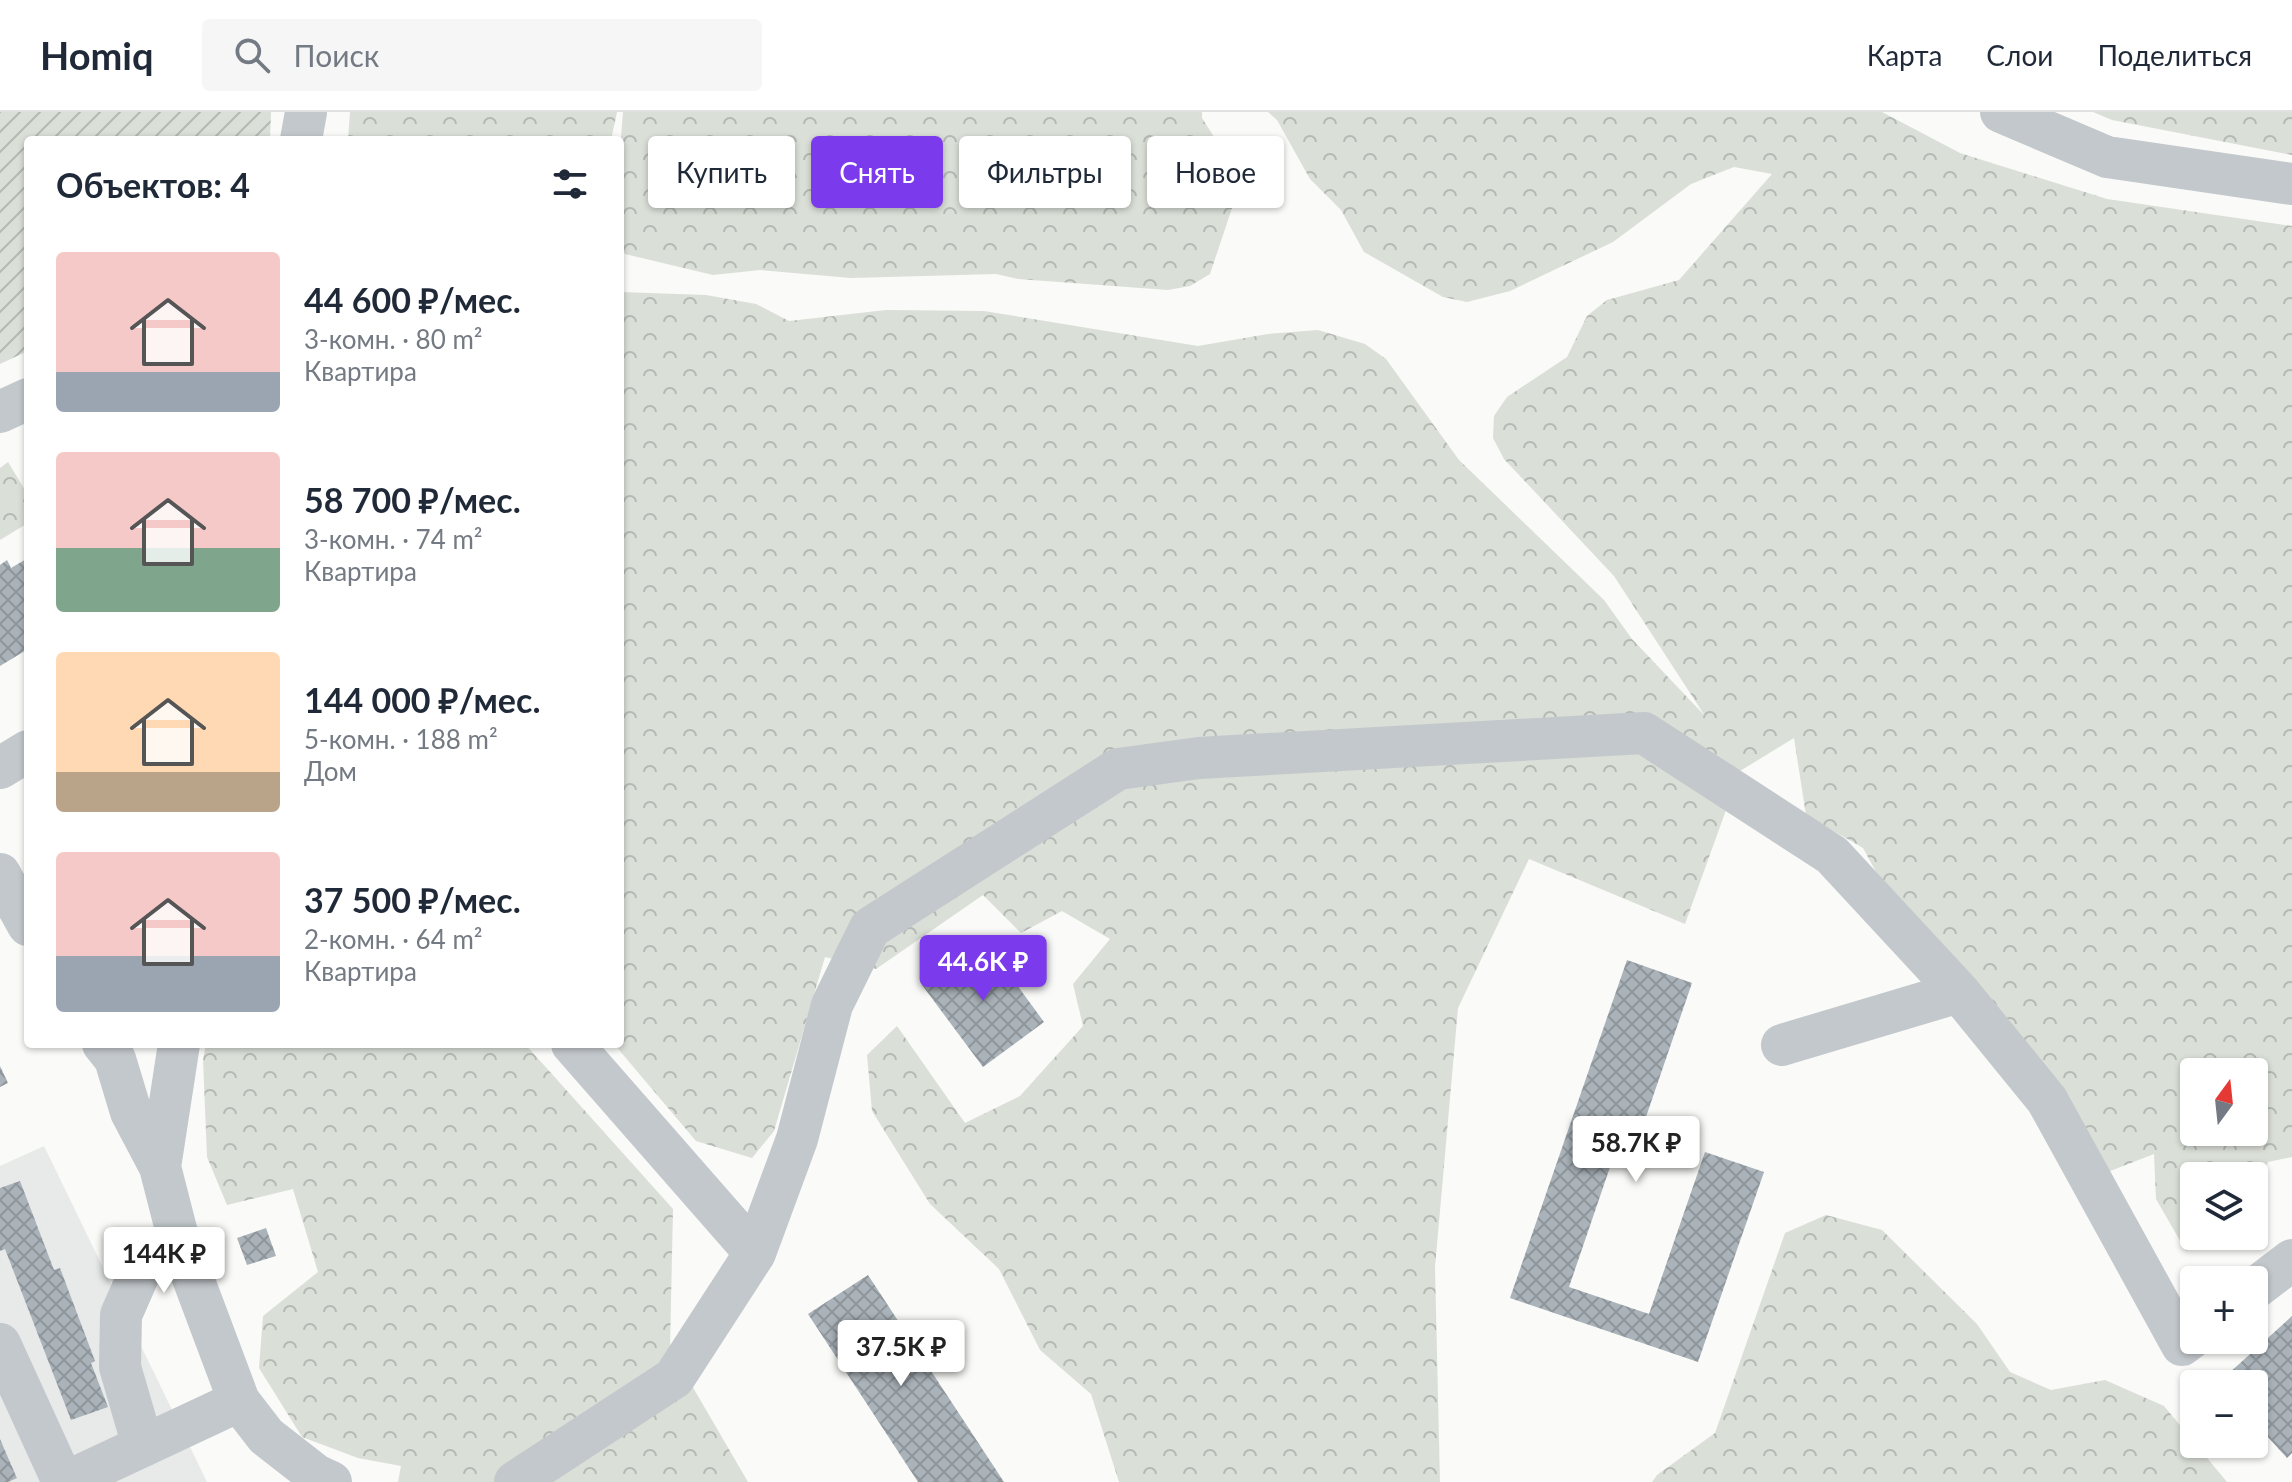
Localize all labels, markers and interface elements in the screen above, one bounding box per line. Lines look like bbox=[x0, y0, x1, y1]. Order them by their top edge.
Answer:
search box bbox=[202, 19, 762, 91]
text: Homiq bbox=[40, 32, 154, 78]
icon: search bbox=[230, 33, 274, 77]
text: Поиск bbox=[294, 37, 379, 73]
text: Карта bbox=[1867, 38, 1942, 72]
text: Слои bbox=[1986, 38, 2053, 72]
text: Поделиться bbox=[2097, 38, 2252, 72]
chip: Купить bbox=[648, 136, 795, 208]
chip: Снять bbox=[811, 136, 943, 208]
chip: Фильтры bbox=[959, 136, 1131, 208]
chip: Новое bbox=[1147, 136, 1284, 208]
icon: filters bbox=[548, 162, 592, 206]
text: Объектов: 4 bbox=[56, 164, 250, 205]
text: 44 600 ₽/мес. bbox=[304, 279, 521, 320]
icon: home bbox=[120, 284, 216, 380]
text: 3-комн. · 80 m² bbox=[304, 323, 483, 355]
text: Квартира bbox=[304, 355, 417, 387]
text: 58 700 ₽/мес. bbox=[304, 479, 521, 520]
icon: home bbox=[120, 484, 216, 580]
text: 3-комн. · 74 m² bbox=[304, 523, 483, 555]
text: Квартира bbox=[304, 555, 417, 587]
text: 144 000 ₽/мес. bbox=[304, 679, 540, 720]
icon: home bbox=[120, 684, 216, 780]
text: 5-комн. · 188 m² bbox=[304, 723, 498, 755]
text: Дом bbox=[304, 755, 357, 787]
text: 37 500 ₽/мес. bbox=[304, 879, 521, 920]
icon: home bbox=[120, 884, 216, 980]
text: 2-комн. · 64 m² bbox=[304, 923, 483, 955]
pin: 44.6K ₽ bbox=[909, 935, 1057, 1003]
text: 44.6K ₽ bbox=[938, 945, 1028, 977]
text: Квартира bbox=[304, 955, 417, 987]
north arrow bbox=[2180, 1058, 2268, 1146]
map controls bbox=[2180, 1058, 2268, 1458]
pin: 58.7K ₽ bbox=[1562, 1116, 1710, 1184]
text: 58.7K ₽ bbox=[1591, 1126, 1681, 1158]
button: layers bbox=[2180, 1162, 2268, 1250]
pin: 144K ₽ bbox=[99, 1227, 229, 1295]
text: 144K ₽ bbox=[122, 1237, 206, 1269]
button: + bbox=[2180, 1266, 2268, 1354]
pin: 37.5K ₽ bbox=[827, 1320, 975, 1388]
text: 37.5K ₽ bbox=[856, 1330, 946, 1362]
button: − bbox=[2180, 1370, 2268, 1458]

